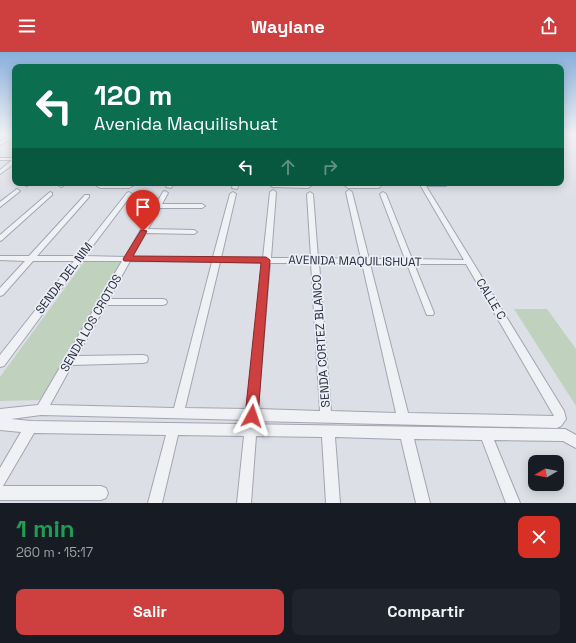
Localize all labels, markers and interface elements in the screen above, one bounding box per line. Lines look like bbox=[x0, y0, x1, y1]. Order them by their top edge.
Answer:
icon: menu bbox=[16, 15, 38, 37]
text: Waylane bbox=[251, 15, 325, 38]
icon: share bbox=[538, 15, 560, 37]
text: 120 m bbox=[94, 77, 172, 113]
icon: left bbox=[28, 80, 80, 132]
text: Avenida Maquilishuat bbox=[94, 112, 278, 135]
icon: left bbox=[235, 156, 257, 178]
icon: ahead bbox=[277, 156, 299, 178]
icon: right bbox=[319, 156, 341, 178]
pin bbox=[126, 190, 160, 231]
icon: arrive bbox=[132, 196, 154, 218]
street label: SENDA DEL NIM bbox=[32, 239, 96, 317]
street label: AVENIDA MAQUILISHUAT bbox=[288, 252, 422, 270]
street label: SENDA LOS CROTOS bbox=[57, 271, 125, 375]
street label: SENDA CORTEZ BLANCO bbox=[308, 274, 334, 408]
street label: CALLE C bbox=[472, 275, 510, 323]
position arrow bbox=[231, 395, 273, 437]
north arrow bbox=[528, 455, 564, 491]
map controls bbox=[528, 455, 564, 491]
text: 1 min bbox=[16, 513, 75, 544]
button: close bbox=[518, 516, 560, 558]
text: 260 m · 15:17 bbox=[16, 544, 93, 561]
button: Salir bbox=[16, 589, 284, 635]
button: Compartir bbox=[292, 589, 560, 635]

